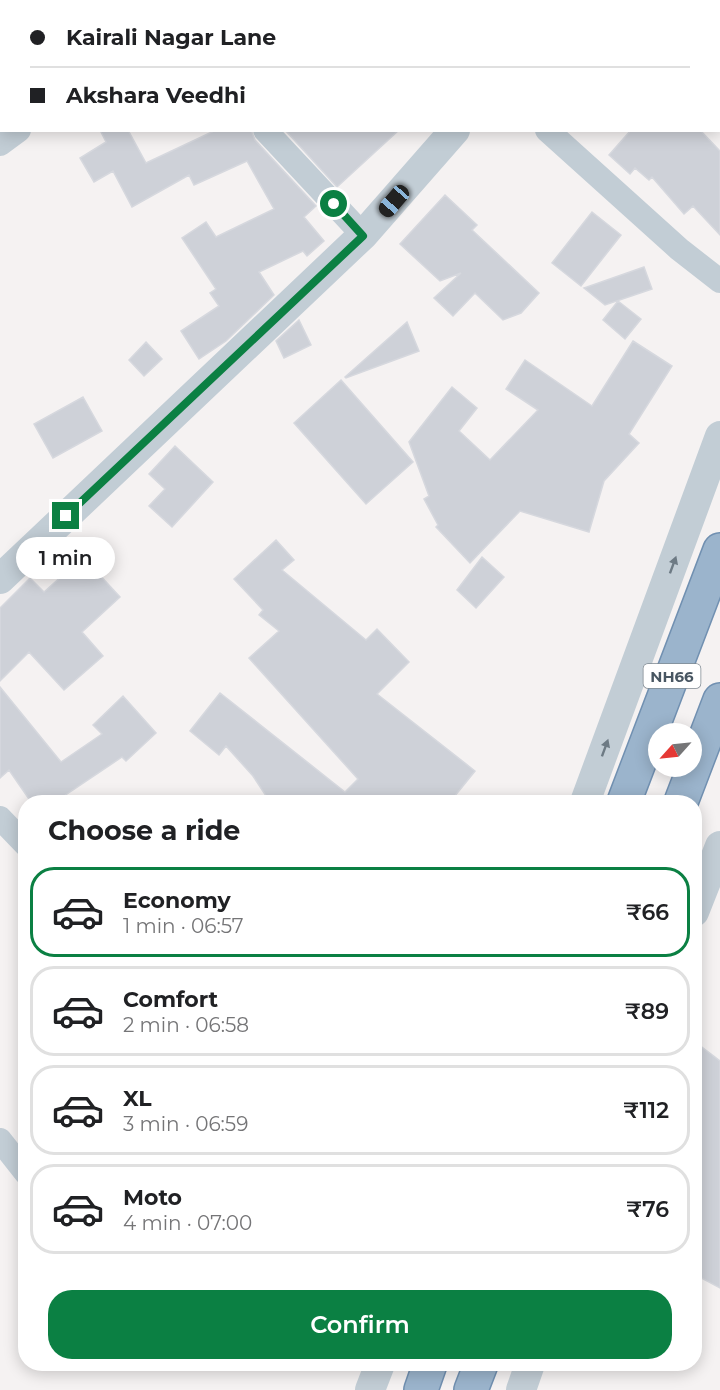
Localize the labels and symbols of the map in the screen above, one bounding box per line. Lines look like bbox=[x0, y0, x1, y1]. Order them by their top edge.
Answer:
car bbox=[375, 182, 413, 220]
route start bbox=[320, 190, 347, 217]
route end bbox=[52, 502, 79, 529]
callout: 1 min bbox=[16, 537, 116, 579]
one-way arrow bbox=[668, 556, 678, 574]
road number: NH66 bbox=[644, 664, 700, 688]
north arrow bbox=[648, 723, 702, 777]
one-way arrow bbox=[600, 738, 610, 756]

